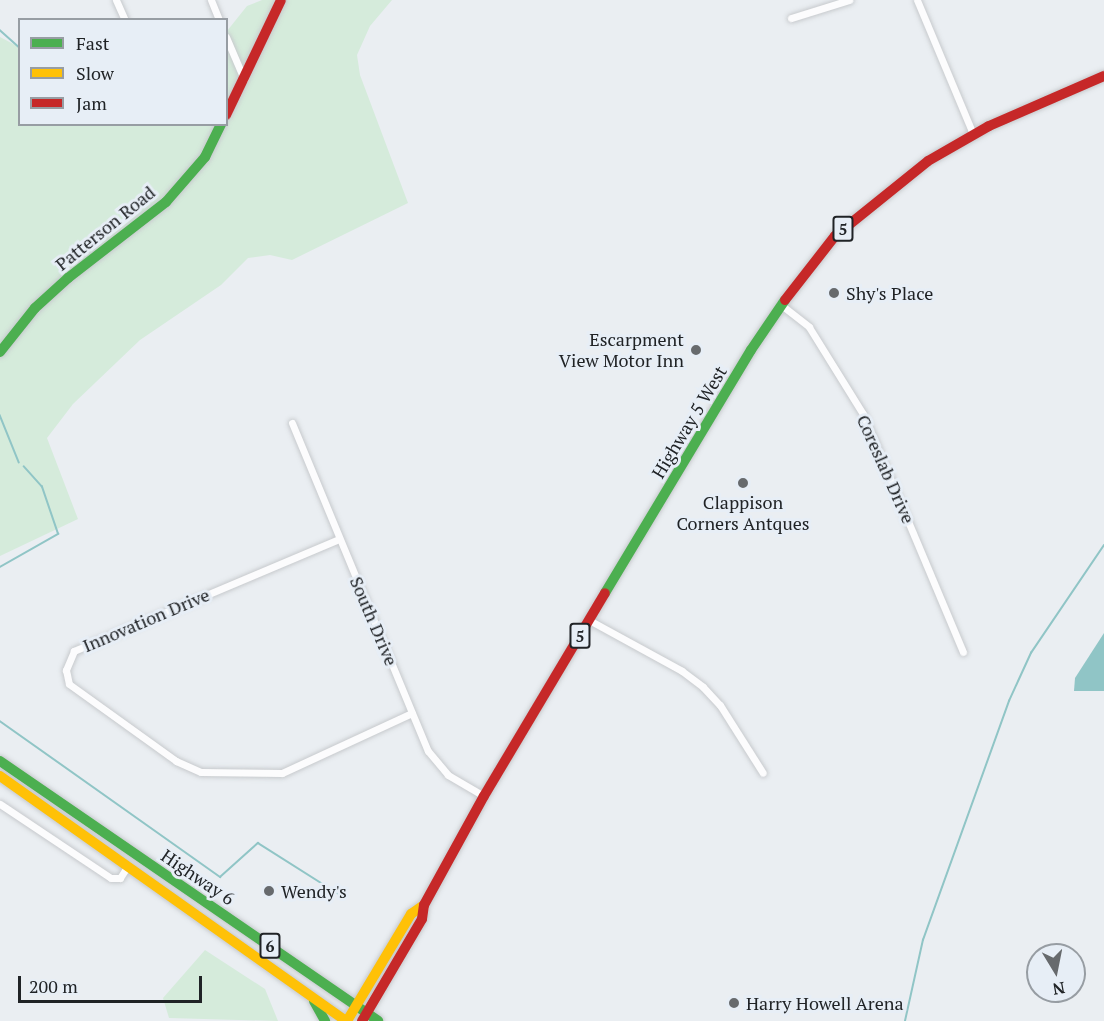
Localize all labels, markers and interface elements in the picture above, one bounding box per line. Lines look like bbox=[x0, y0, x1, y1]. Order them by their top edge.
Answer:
legend bbox=[18, 18, 228, 126]
text: Fast bbox=[76, 31, 109, 55]
text: Slow bbox=[76, 61, 114, 85]
text: Jam bbox=[76, 91, 107, 115]
street label: Patterson Road bbox=[51, 181, 159, 275]
road number: 5 bbox=[831, 216, 855, 242]
place label: Shy's Place bbox=[846, 282, 933, 304]
marker: Shy's Place bbox=[827, 286, 841, 300]
place label: Escarpment View Motor Inn bbox=[559, 329, 684, 372]
marker: Escarpment View Motor Inn bbox=[689, 343, 703, 357]
street label: Highway 5 West bbox=[647, 362, 731, 482]
street label: Coreslab Drive bbox=[852, 411, 920, 527]
marker: Clappison Corners Antques bbox=[736, 476, 750, 490]
place label: Clappison Corners Antques bbox=[676, 492, 810, 534]
street label: South Drive bbox=[346, 573, 402, 669]
street label: Innovation Drive bbox=[79, 584, 213, 656]
road number: 5 bbox=[568, 623, 592, 649]
street label: Highway 6 bbox=[157, 845, 239, 909]
place label: Wendy's bbox=[281, 880, 347, 902]
marker: Wendy's bbox=[262, 884, 276, 898]
road number: 6 bbox=[258, 933, 282, 959]
north arrow bbox=[1026, 943, 1086, 1003]
scale bar bbox=[21, 964, 206, 1002]
text: 200 m bbox=[29, 974, 78, 998]
text: N bbox=[1051, 977, 1067, 1001]
place label: Harry Howell Arena bbox=[746, 992, 904, 1014]
marker: Harry Howell Arena bbox=[727, 996, 741, 1010]

